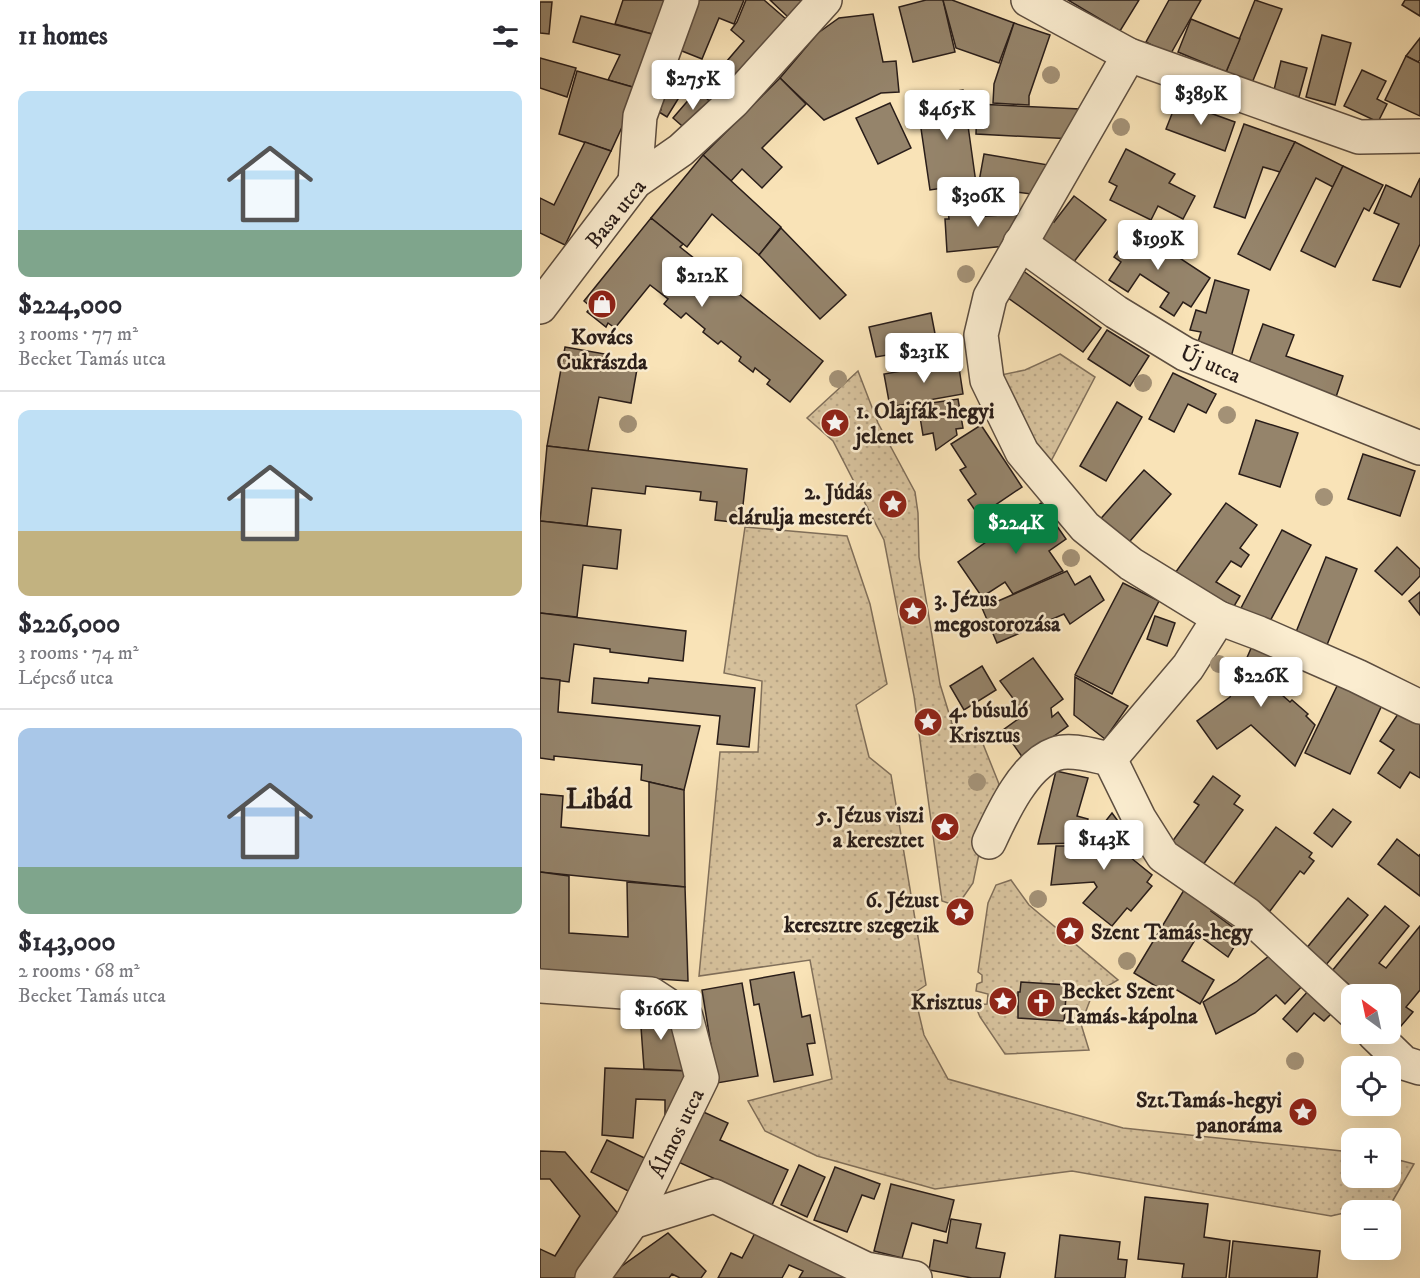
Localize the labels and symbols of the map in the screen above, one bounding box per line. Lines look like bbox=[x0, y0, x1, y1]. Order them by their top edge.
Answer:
pin: $275K bbox=[651, 60, 735, 111]
pin: $389K bbox=[1159, 75, 1243, 126]
pin: $465K bbox=[905, 90, 989, 141]
street label: Basa utca bbox=[580, 173, 653, 254]
pin: $306K bbox=[936, 177, 1020, 228]
pin: $199K bbox=[1116, 220, 1200, 271]
pin: $212K bbox=[660, 257, 744, 308]
shop icon: Kovács Cukrászda bbox=[586, 288, 618, 320]
place label: Kovács Cukrászda bbox=[557, 324, 648, 376]
pin: $231K bbox=[882, 333, 966, 384]
street label: Új utca bbox=[1176, 338, 1246, 390]
place label: 1. Olajfák-hegyi jelenet bbox=[852, 398, 995, 451]
place icon: 1. Olajfák-hegyi jelenet bbox=[819, 407, 851, 439]
place label: 2. Júdás elárulja mesterét bbox=[729, 479, 873, 532]
place icon: 2. Júdás elárulja mesterét bbox=[877, 488, 909, 520]
pin: $224K bbox=[974, 504, 1058, 555]
place label: 3. Jézus megostorozása bbox=[934, 586, 1061, 638]
place icon: 3. Jézus megostorozása bbox=[897, 595, 929, 627]
pin: $226K bbox=[1219, 657, 1303, 708]
place label: 4. búsuló Krisztus bbox=[949, 697, 1029, 749]
place icon: 4. búsuló Krisztus bbox=[912, 706, 944, 738]
district label: Libád bbox=[566, 782, 633, 817]
place label: 5. Jézus viszi a keresztet bbox=[815, 802, 924, 854]
place icon: 5. Jézus viszi a keresztet bbox=[929, 811, 961, 843]
pin: $143K bbox=[1062, 820, 1146, 871]
place label: 6. Jézust keresztre szegezik bbox=[783, 887, 940, 939]
place icon: 6. Jézust keresztre szegezik bbox=[944, 896, 976, 928]
place icon: Szent Tamás-hegy bbox=[1054, 915, 1086, 947]
place label: Szent Tamás-hegy bbox=[1091, 919, 1253, 946]
place label: Becket Szent Tamás-kápolna bbox=[1061, 978, 1198, 1030]
north arrow bbox=[1341, 984, 1401, 1044]
place icon: Krisztus bbox=[987, 985, 1019, 1017]
church icon: Becket Szent Tamás-kápolna bbox=[1025, 987, 1057, 1019]
place label: Krisztus bbox=[911, 989, 983, 1016]
pin: $166K bbox=[619, 990, 703, 1041]
street label: Álmos utca bbox=[643, 1083, 711, 1183]
place label: Szt.Tamás-hegyi panoráma bbox=[1136, 1087, 1283, 1139]
place icon: Szt.Tamás-hegyi panoráma bbox=[1287, 1096, 1319, 1128]

